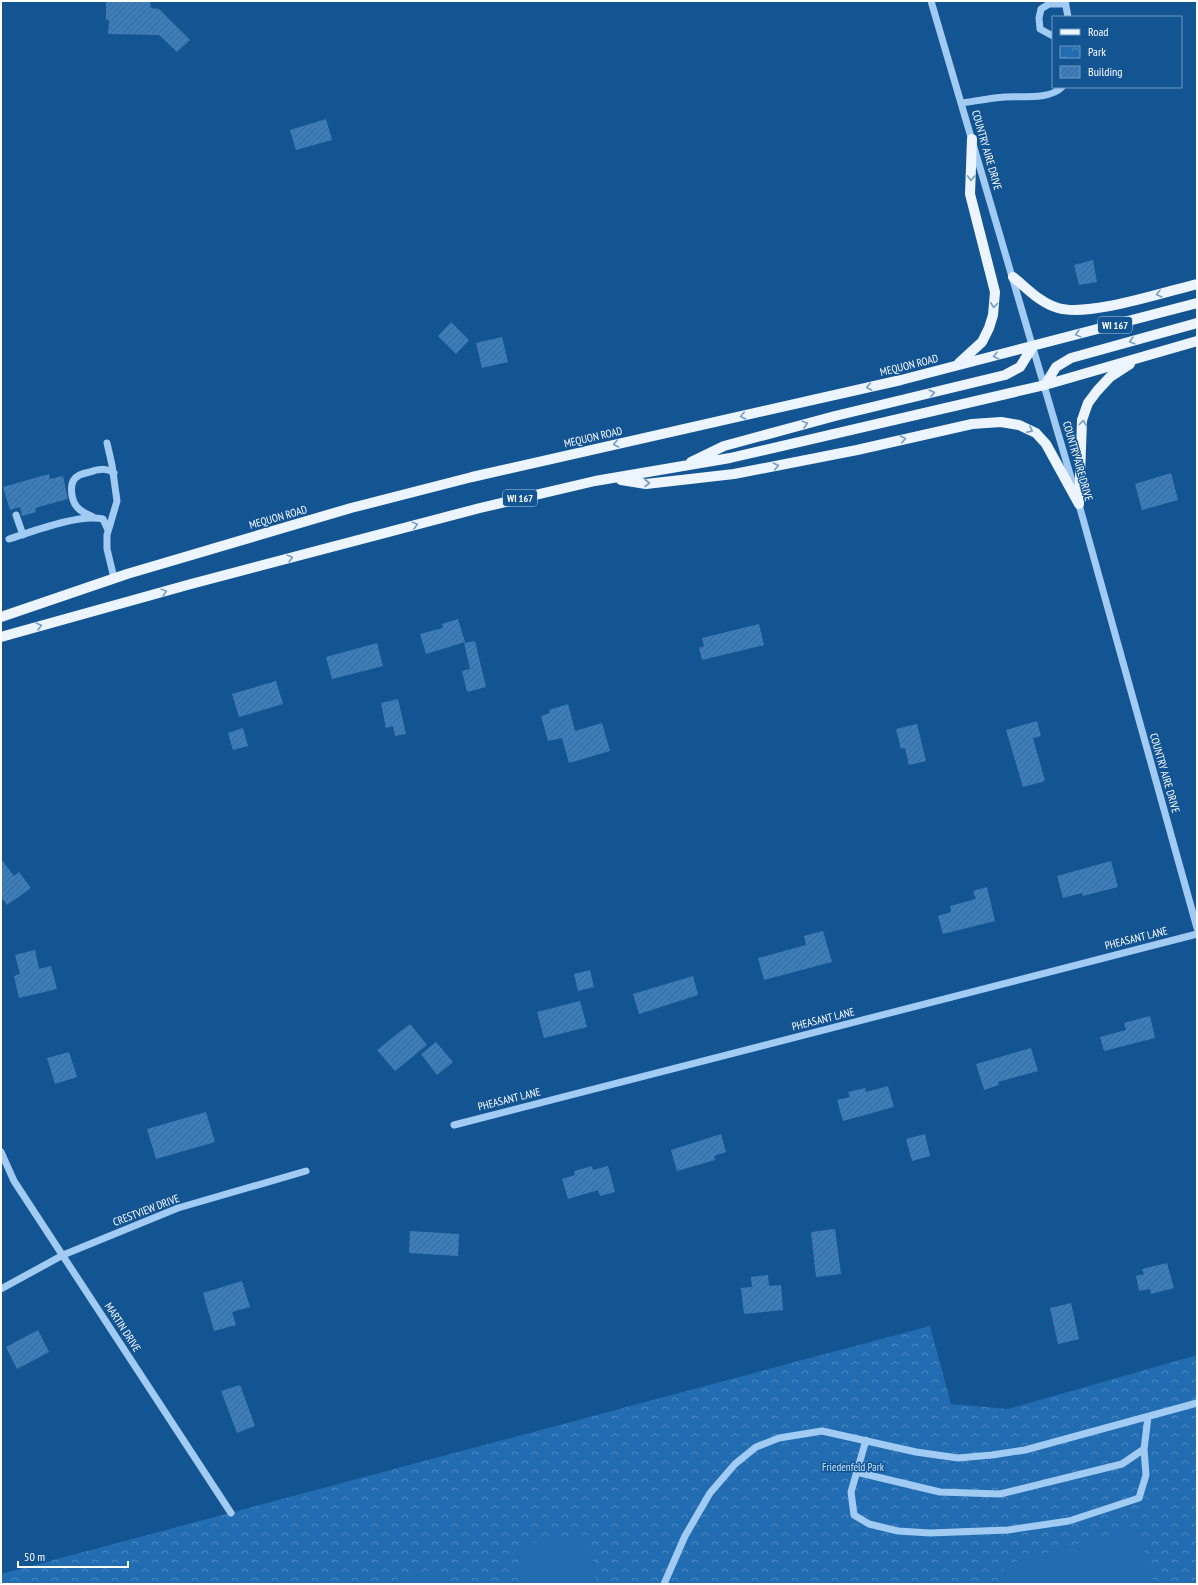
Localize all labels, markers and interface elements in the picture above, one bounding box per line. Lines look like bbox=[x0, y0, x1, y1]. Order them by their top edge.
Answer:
legend bbox=[1052, 16, 1182, 88]
text: Road bbox=[1088, 24, 1108, 39]
text: Park bbox=[1088, 44, 1106, 59]
text: Building bbox=[1088, 64, 1123, 79]
street label: COUNTRY AIRE DRIVE bbox=[969, 108, 1005, 192]
one-way arrow bbox=[967, 175, 975, 181]
one-way arrow bbox=[1156, 289, 1162, 297]
one-way arrow bbox=[989, 302, 998, 308]
road number: WI 167 bbox=[1098, 317, 1132, 333]
one-way arrow bbox=[1075, 329, 1082, 338]
one-way arrow bbox=[1129, 336, 1136, 345]
street label: MEQUON ROAD bbox=[878, 351, 940, 379]
one-way arrow bbox=[992, 351, 999, 359]
one-way arrow bbox=[866, 383, 873, 391]
one-way arrow bbox=[928, 390, 935, 398]
one-way arrow bbox=[739, 411, 746, 419]
street label: COUNTRY AIRE DRIVE bbox=[1060, 419, 1096, 503]
one-way arrow bbox=[802, 420, 809, 429]
one-way arrow bbox=[1078, 420, 1087, 426]
street label: MEQUON ROAD bbox=[562, 423, 624, 451]
one-way arrow bbox=[1026, 426, 1033, 433]
one-way arrow bbox=[899, 435, 906, 444]
one-way arrow bbox=[613, 440, 619, 448]
one-way arrow bbox=[773, 462, 779, 470]
one-way arrow bbox=[644, 479, 650, 487]
road number: WI 167 bbox=[503, 490, 537, 506]
street label: MEQUON ROAD bbox=[247, 502, 309, 532]
one-way arrow bbox=[411, 521, 418, 530]
one-way arrow bbox=[286, 554, 293, 563]
one-way arrow bbox=[160, 588, 167, 597]
one-way arrow bbox=[35, 622, 42, 631]
street label: COUNTRY AIRE DRIVE bbox=[1147, 731, 1183, 815]
street label: PHEASANT LANE bbox=[1103, 923, 1169, 953]
street label: PHEASANT LANE bbox=[790, 1004, 856, 1034]
street label: PHEASANT LANE bbox=[476, 1084, 542, 1114]
street label: CRESTVIEW DRIVE bbox=[111, 1191, 181, 1229]
street label: MARTIN DRIVE bbox=[102, 1300, 144, 1355]
park label: Friedenfeld Park bbox=[822, 1460, 885, 1474]
scale bar bbox=[18, 1543, 128, 1569]
text: 50 m bbox=[24, 1549, 45, 1564]

